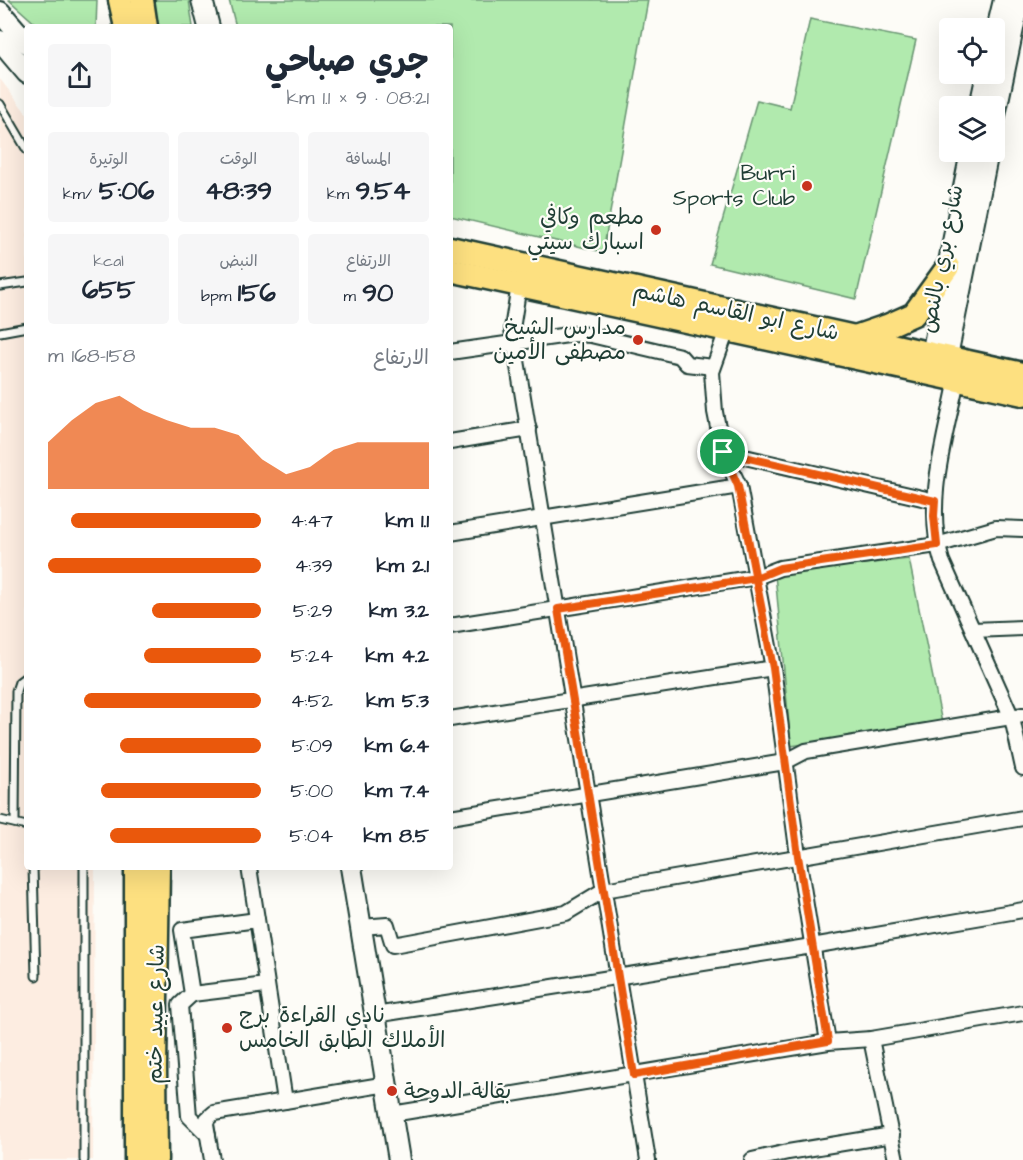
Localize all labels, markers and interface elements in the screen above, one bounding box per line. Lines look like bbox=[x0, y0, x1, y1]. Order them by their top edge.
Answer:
map controls bbox=[939, 18, 1005, 162]
button: locate bbox=[939, 18, 1005, 84]
text: جري صباحي bbox=[265, 38, 429, 84]
button: share bbox=[48, 44, 111, 107]
text: 08:21 · 9 × 1.1 km bbox=[287, 84, 429, 112]
button: layers bbox=[939, 96, 1005, 162]
text: الوتيرة bbox=[89, 148, 128, 170]
text: الوقت bbox=[220, 148, 257, 170]
text: المسافة bbox=[346, 148, 391, 170]
place label: Burri Sports Club bbox=[673, 158, 795, 214]
text: 5:06 bbox=[99, 173, 154, 209]
text: 48:39 bbox=[205, 173, 272, 209]
text: 9.54 bbox=[356, 173, 410, 209]
marker: Burri Sports Club bbox=[800, 179, 814, 193]
street label: شارع بري بالنص bbox=[912, 182, 972, 336]
text: /km bbox=[63, 183, 99, 205]
text: km bbox=[327, 183, 356, 205]
place label: مطعم وكافي اسبارك سيتي bbox=[527, 202, 644, 261]
marker: مطعم وكافي اسبارك سيتي bbox=[649, 223, 663, 237]
text: kcal bbox=[93, 250, 124, 272]
text: النبض bbox=[219, 250, 258, 272]
text: الارتفاع bbox=[346, 250, 391, 272]
text: 655 bbox=[82, 272, 135, 308]
text: 156 bbox=[238, 275, 276, 311]
text: 90 bbox=[362, 275, 394, 311]
street label: شارع ابو القاسم هاشم bbox=[630, 275, 842, 349]
text: bpm bbox=[201, 285, 238, 307]
text: m bbox=[343, 285, 362, 307]
place label: مدارس الشيخ مصطفى الأمين bbox=[493, 312, 626, 368]
marker: مدارس الشيخ مصطفى الأمين bbox=[631, 333, 645, 347]
text: 158–168 m bbox=[48, 342, 136, 370]
text: الارتفاع bbox=[373, 344, 429, 372]
pin bbox=[697, 426, 748, 477]
icon: arrive bbox=[706, 435, 739, 468]
text: 4:47 bbox=[290, 507, 333, 535]
text: 1.1 km bbox=[385, 507, 429, 535]
text: 4:39 bbox=[294, 552, 333, 580]
text: 2.1 km bbox=[376, 552, 429, 580]
text: 5:29 bbox=[293, 597, 333, 625]
text: 3.2 km bbox=[369, 597, 429, 625]
text: 5:24 bbox=[290, 642, 333, 670]
text: 4.2 km bbox=[365, 642, 429, 670]
text: 4:52 bbox=[290, 687, 333, 715]
text: 5.3 km bbox=[366, 687, 429, 715]
text: 5:09 bbox=[291, 732, 333, 760]
text: 6.4 km bbox=[364, 732, 429, 760]
text: 5:00 bbox=[290, 777, 333, 805]
text: 7.4 km bbox=[364, 777, 429, 805]
text: 5:04 bbox=[289, 822, 333, 850]
text: 8.5 km bbox=[363, 822, 429, 850]
street label: شارع عبيد ختم bbox=[139, 944, 173, 1084]
place label: نادي القراءة برج الأملاك الطابق الخامس bbox=[239, 1000, 446, 1056]
marker: نادي القراءة برج الأملاك الطابق الخامس bbox=[220, 1021, 234, 1035]
place label: بقالة الدوحة bbox=[404, 1076, 511, 1107]
marker: بقالة الدوحة bbox=[385, 1084, 399, 1098]

